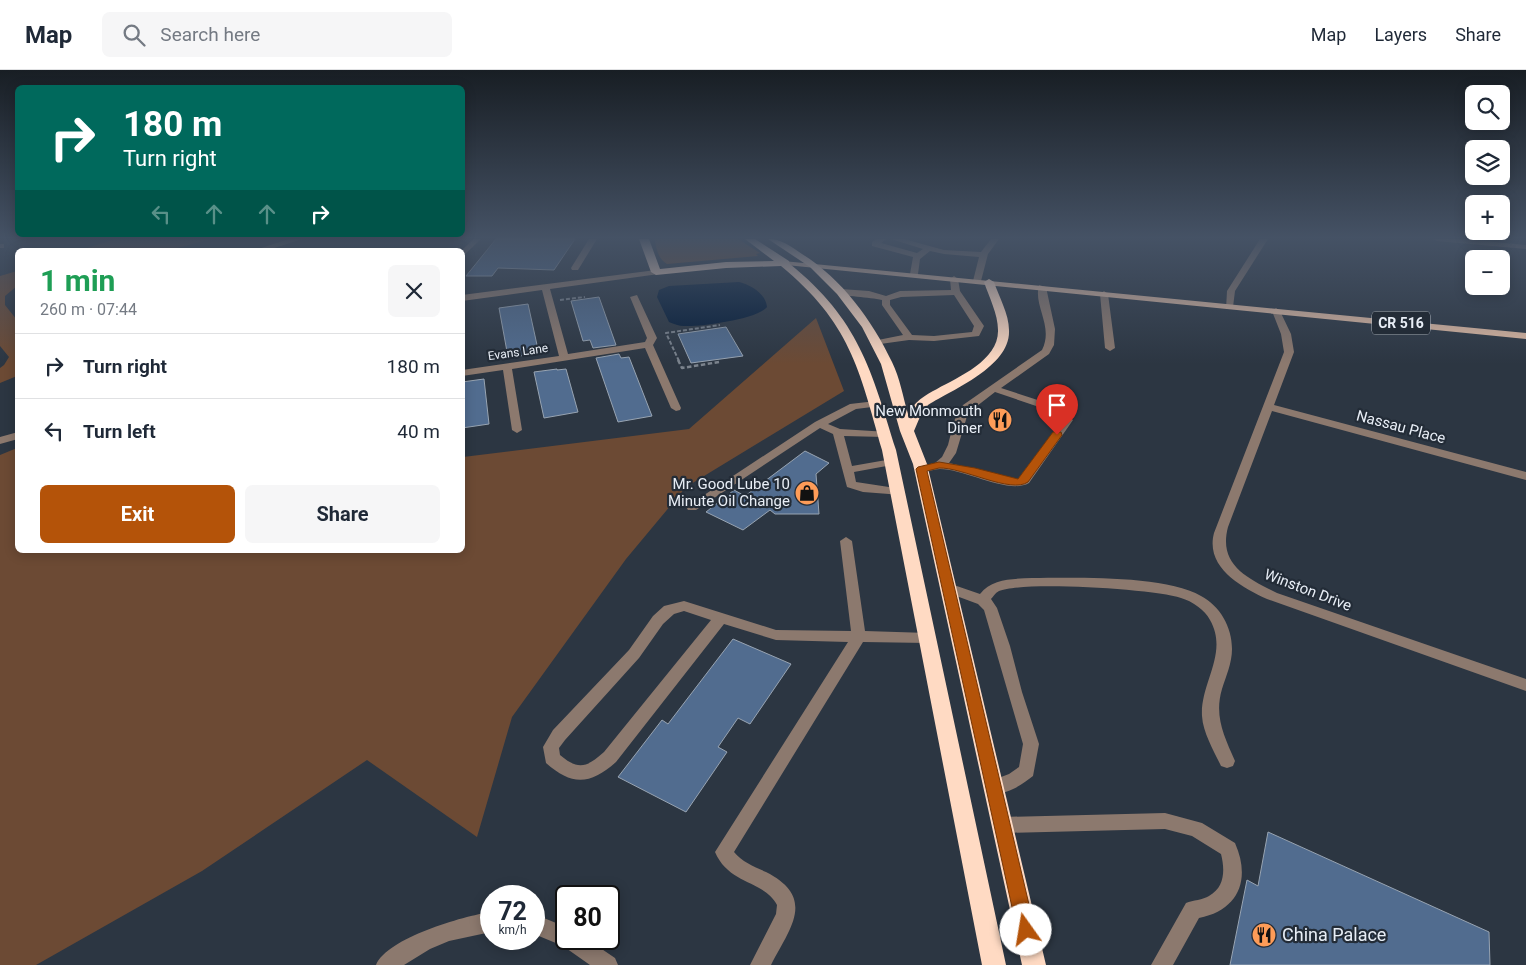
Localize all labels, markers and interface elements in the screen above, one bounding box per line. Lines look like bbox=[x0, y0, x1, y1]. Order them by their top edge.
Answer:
search box bbox=[102, 12, 452, 57]
text: Map bbox=[25, 21, 72, 49]
icon: search bbox=[120, 21, 148, 49]
text: Search here bbox=[160, 23, 260, 46]
text: Map bbox=[1311, 24, 1346, 45]
text: Layers bbox=[1374, 24, 1427, 45]
text: Share bbox=[1455, 24, 1501, 45]
map controls bbox=[1465, 85, 1510, 295]
button: search bbox=[1465, 85, 1510, 130]
text: 180 m bbox=[123, 104, 222, 145]
icon: right bbox=[40, 105, 105, 170]
button: layers bbox=[1465, 140, 1510, 185]
text: Turn right bbox=[123, 146, 217, 171]
button: + bbox=[1465, 195, 1510, 240]
icon: left bbox=[147, 200, 175, 228]
icon: ahead bbox=[200, 200, 228, 228]
icon: ahead bbox=[253, 200, 281, 228]
icon: right bbox=[306, 200, 334, 228]
button: − bbox=[1465, 250, 1510, 295]
text: 1 min bbox=[40, 263, 115, 298]
button: close bbox=[388, 265, 440, 317]
text: 260 m · 07:44 bbox=[40, 300, 137, 319]
road number: CR 516 bbox=[1372, 312, 1430, 334]
street label: Evans Lane bbox=[487, 341, 549, 363]
icon: right bbox=[40, 352, 68, 380]
text: Turn right bbox=[83, 355, 167, 378]
text: 180 m bbox=[387, 355, 440, 378]
pin bbox=[1036, 384, 1078, 435]
icon: arrive bbox=[1043, 391, 1071, 419]
place label: New Monmouth Diner bbox=[875, 402, 982, 437]
street label: Nassau Place bbox=[1354, 406, 1448, 448]
restaurant icon: New Monmouth Diner bbox=[987, 407, 1013, 433]
icon: left bbox=[40, 417, 68, 445]
text: Turn left bbox=[83, 420, 156, 443]
text: 40 m bbox=[397, 420, 440, 443]
place label: Mr. Good Lube 10 Minute Oil Change bbox=[668, 475, 790, 510]
shop icon: Mr. Good Lube 10 Minute Oil Change bbox=[794, 480, 820, 506]
button: Exit bbox=[40, 485, 235, 543]
button: Share bbox=[245, 485, 440, 543]
street label: Winston Drive bbox=[1262, 565, 1354, 615]
speed limit sign: 80 bbox=[555, 885, 620, 950]
text: 72 bbox=[498, 897, 527, 926]
position arrow bbox=[999, 903, 1051, 955]
restaurant icon: China Palace bbox=[1251, 922, 1277, 948]
text: km/h bbox=[498, 923, 527, 937]
place label: China Palace bbox=[1282, 924, 1386, 945]

